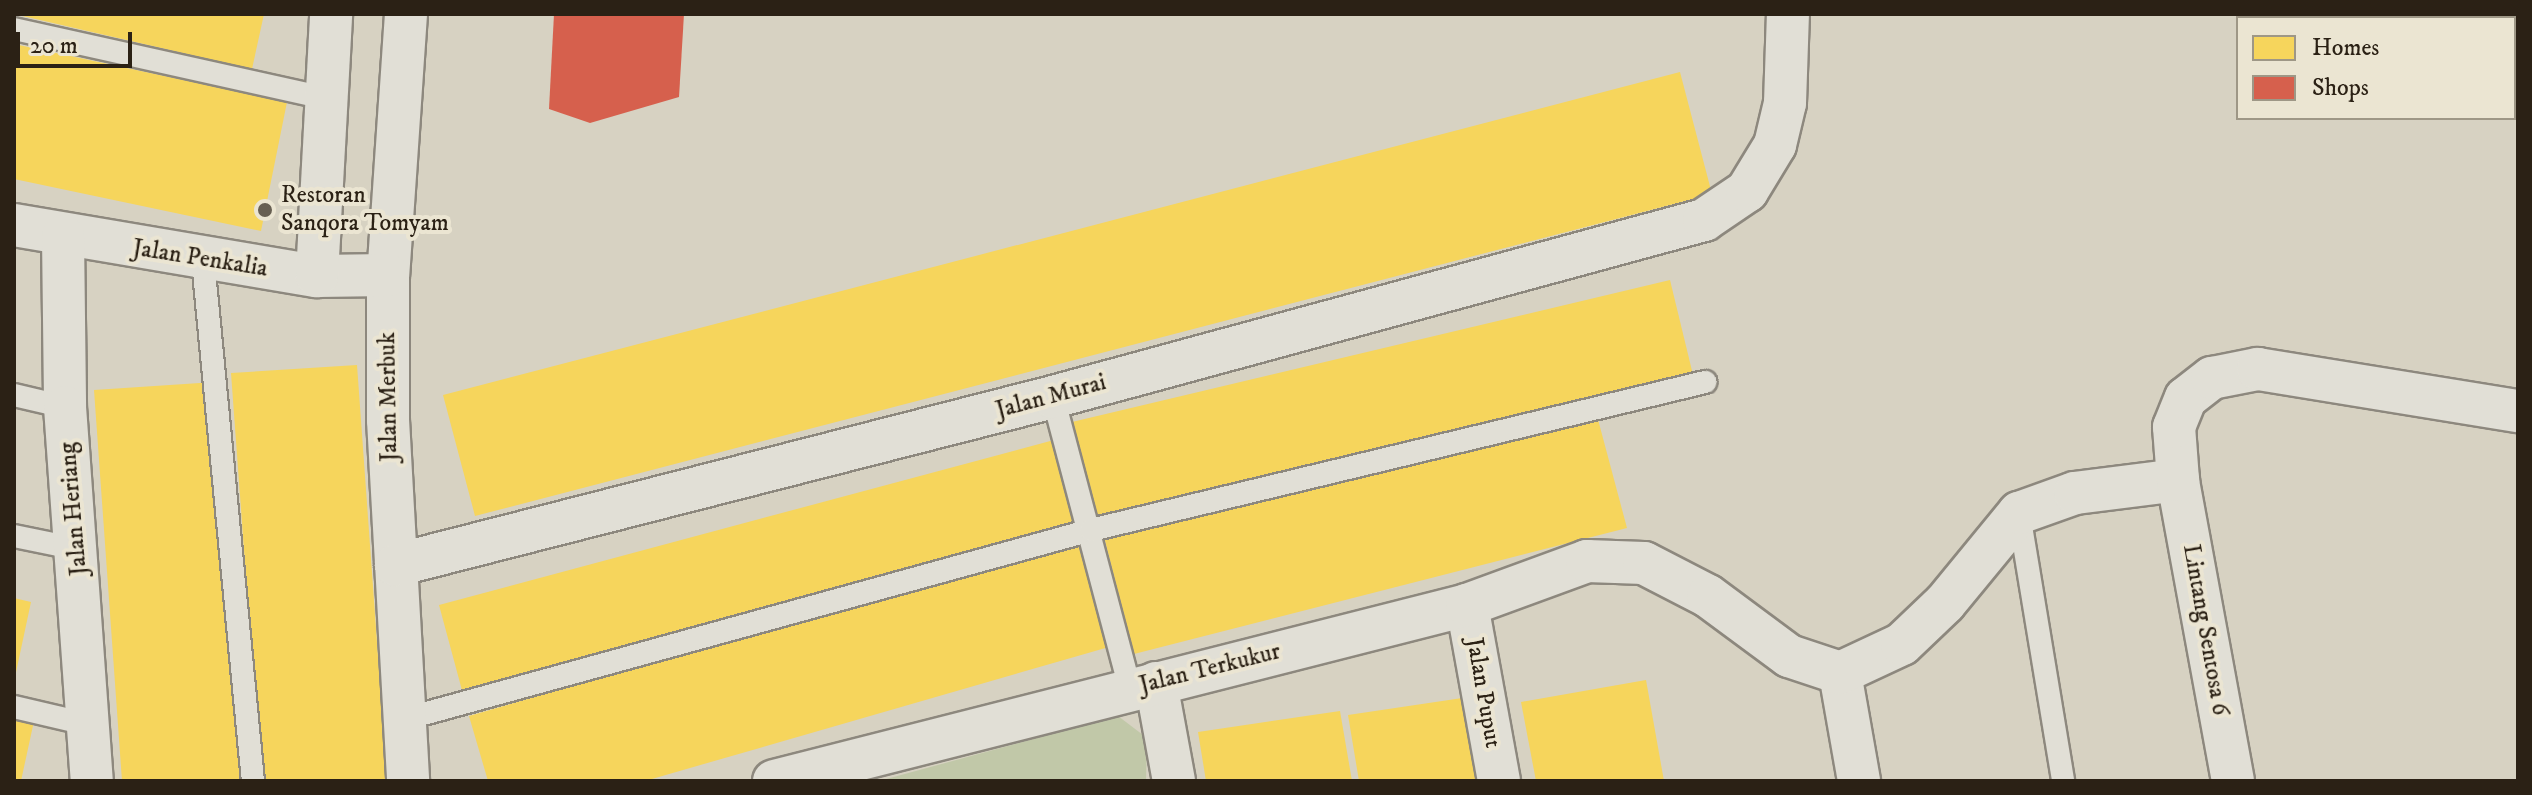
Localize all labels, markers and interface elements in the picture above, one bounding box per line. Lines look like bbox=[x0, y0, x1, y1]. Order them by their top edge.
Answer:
scale bar bbox=[20, 16, 136, 66]
legend bbox=[2236, 16, 2516, 120]
text: 20 m bbox=[30, 31, 78, 61]
text: Homes bbox=[2312, 33, 2379, 63]
text: Shops bbox=[2312, 73, 2369, 103]
place label: Restoran Sanqora Tomyam bbox=[281, 182, 449, 238]
marker: Restoran Sanqora Tomyam bbox=[256, 201, 274, 219]
street label: Jalan Penkalia bbox=[131, 234, 269, 284]
street label: Jalan Merbuk bbox=[373, 332, 405, 462]
street label: Jalan Murai bbox=[993, 368, 1109, 426]
street label: Jalan Heriang bbox=[54, 441, 94, 577]
street label: Lintang Sentosa 6 bbox=[2176, 542, 2234, 718]
street label: Jalan Puput bbox=[1459, 636, 1507, 750]
street label: Jalan Terkukur bbox=[1136, 638, 1284, 700]

